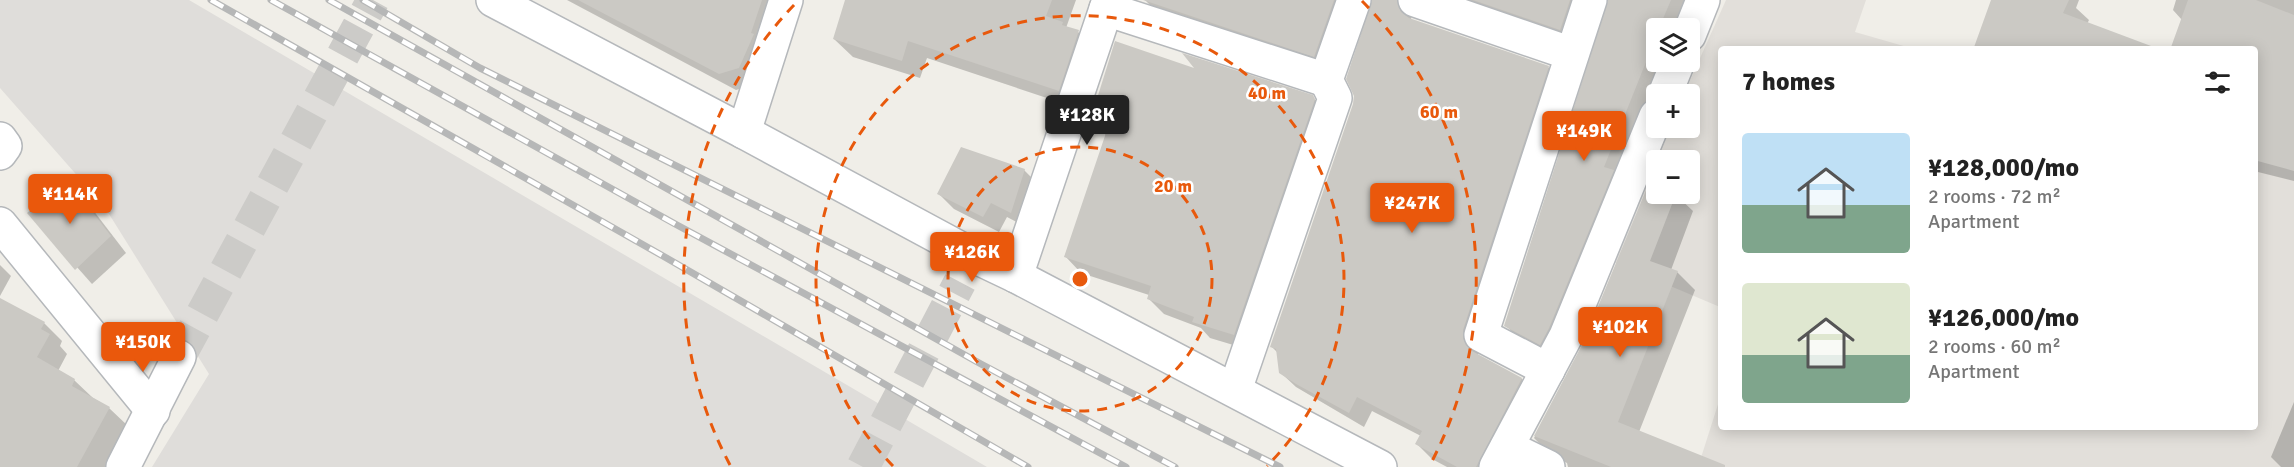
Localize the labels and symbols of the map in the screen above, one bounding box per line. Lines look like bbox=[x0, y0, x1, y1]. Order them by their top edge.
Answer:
text: 40 m bbox=[1248, 82, 1286, 104]
pin: ¥128K bbox=[1045, 95, 1129, 146]
text: 60 m bbox=[1420, 101, 1458, 123]
pin: ¥149K bbox=[1542, 111, 1626, 162]
pin: ¥114K bbox=[28, 174, 112, 225]
text: 20 m bbox=[1154, 175, 1192, 197]
pin: ¥247K bbox=[1370, 183, 1454, 234]
pin: ¥126K bbox=[930, 232, 1014, 283]
centre of rings bbox=[1070, 269, 1090, 289]
pin: ¥102K bbox=[1578, 307, 1662, 358]
pin: ¥150K bbox=[101, 322, 185, 373]

